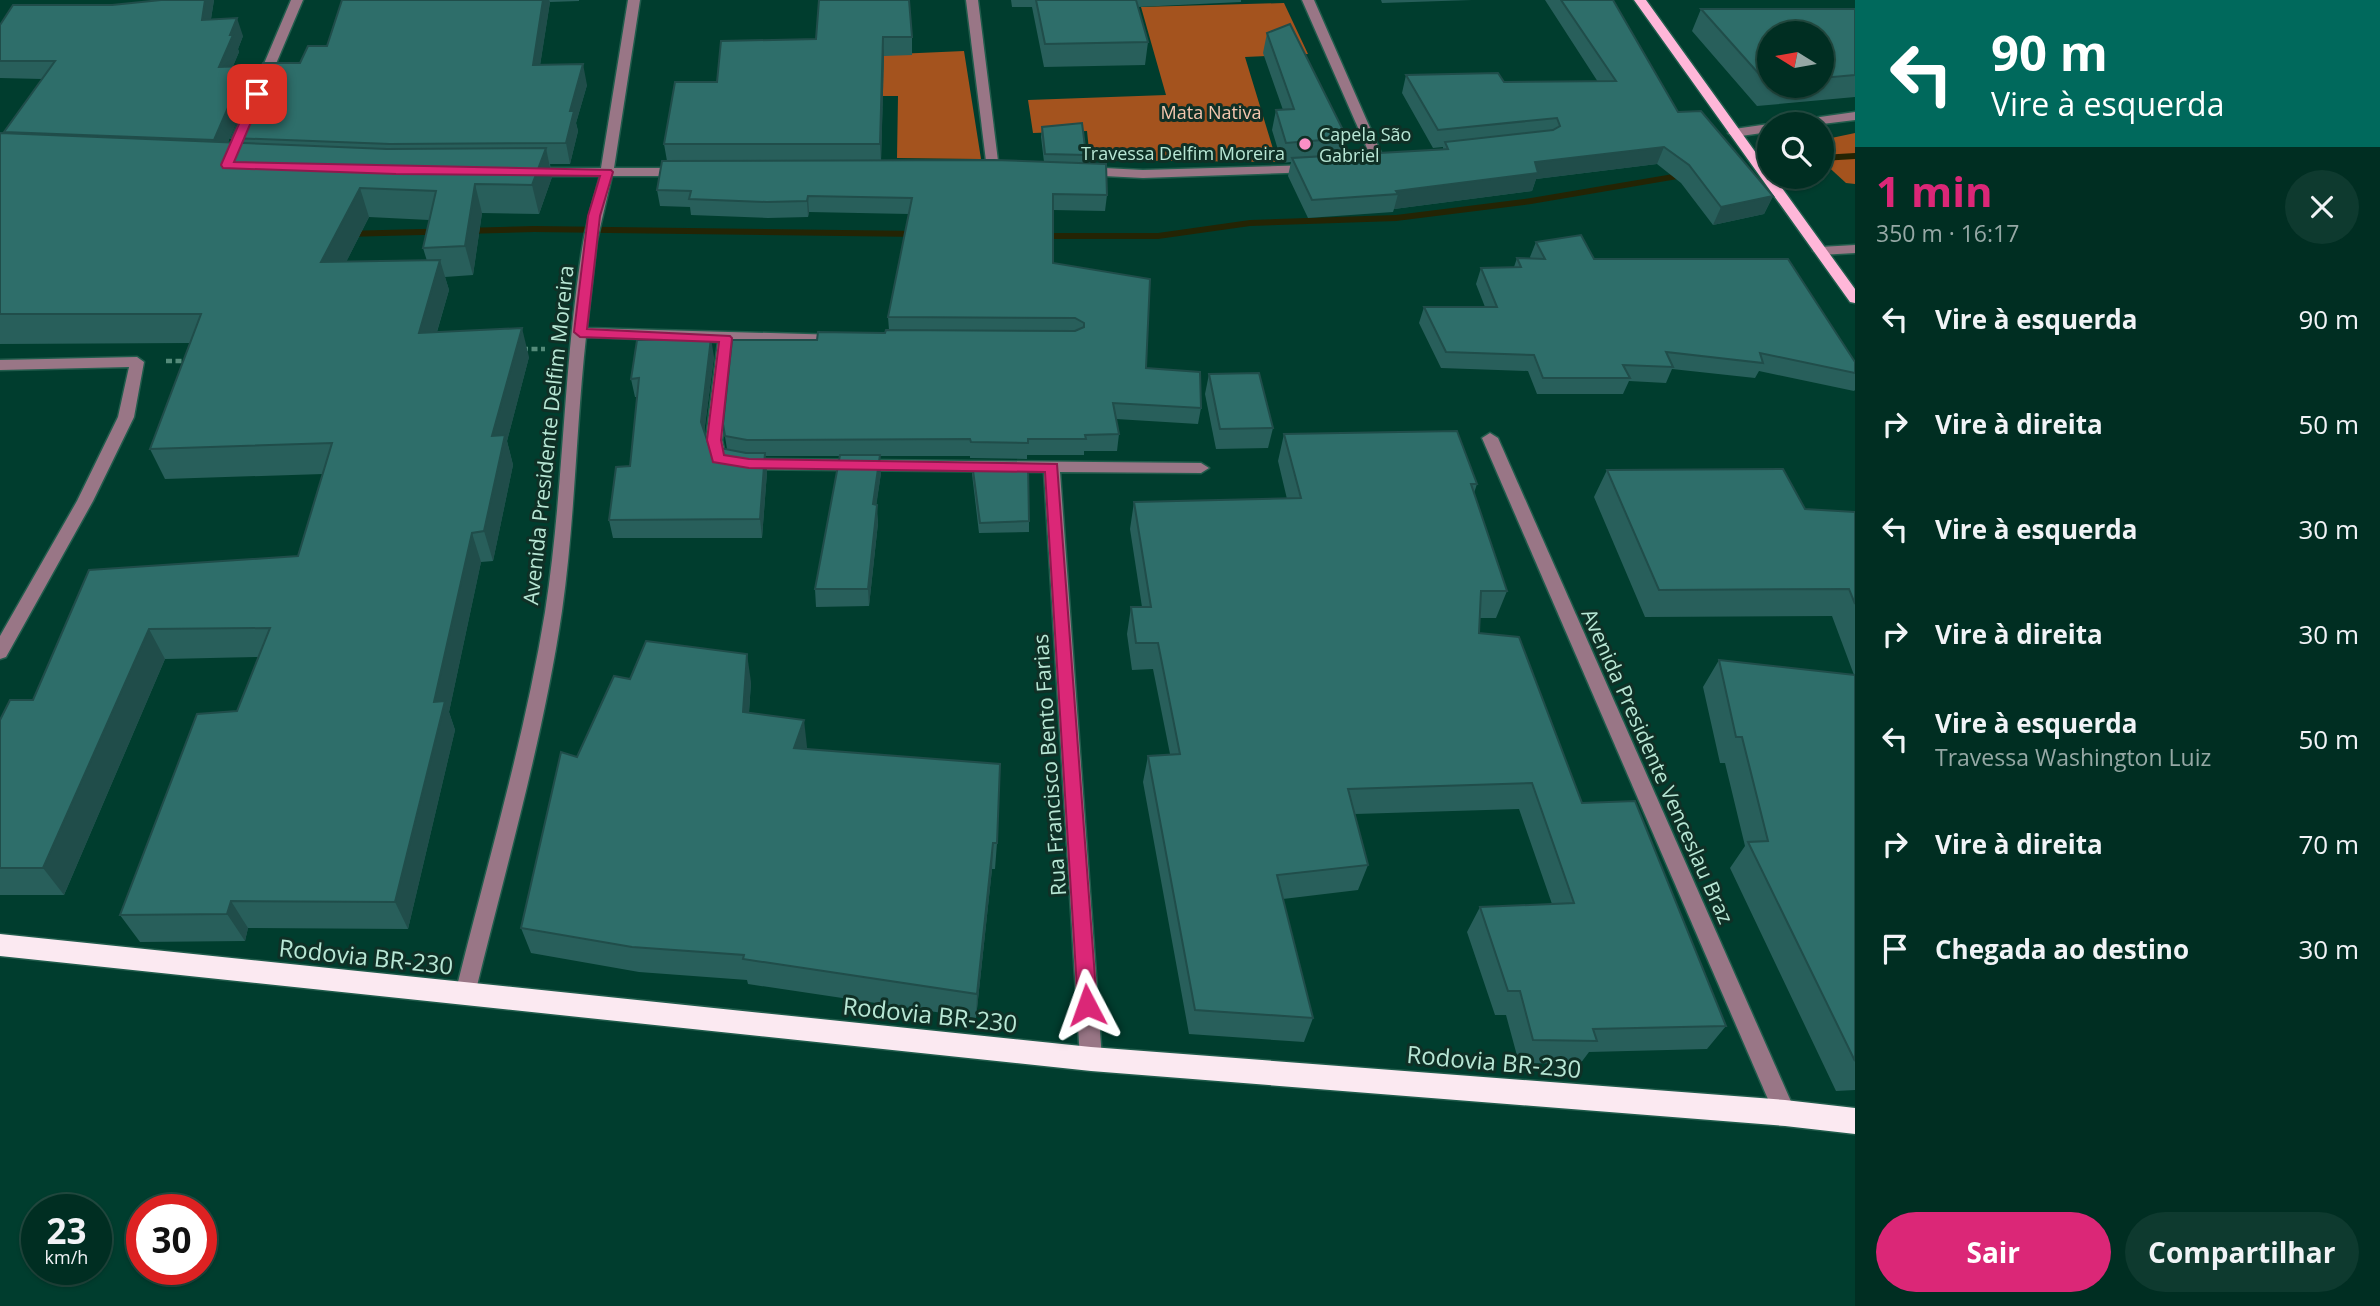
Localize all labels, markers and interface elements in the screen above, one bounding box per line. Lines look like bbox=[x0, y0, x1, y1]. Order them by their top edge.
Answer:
text: 90 m bbox=[1991, 19, 2108, 85]
north arrow bbox=[1757, 21, 1834, 98]
map controls bbox=[1757, 21, 1834, 189]
icon: left bbox=[1876, 28, 1967, 119]
pin bbox=[227, 64, 287, 124]
icon: arrive bbox=[238, 75, 276, 113]
text: Vire à esquerda bbox=[1991, 82, 2224, 125]
park label: Mata Nativa bbox=[1161, 100, 1261, 124]
button: search bbox=[1757, 112, 1834, 189]
place label: Capela São Gabriel bbox=[1319, 122, 1411, 167]
marker: Capela São Gabriel bbox=[1297, 136, 1313, 152]
street label: Travessa Delfim Moreira bbox=[1081, 141, 1285, 165]
text: 1 min bbox=[1876, 162, 1993, 219]
button: close bbox=[2285, 170, 2359, 244]
text: 350 m · 16:17 bbox=[1876, 217, 2019, 249]
street label: Avenida Presidente Delfim Moreira bbox=[516, 264, 580, 606]
icon: left bbox=[1876, 300, 1914, 338]
text: Vire à esquerda bbox=[1935, 301, 2137, 337]
text: 90 m bbox=[2298, 301, 2359, 337]
icon: right bbox=[1876, 405, 1914, 443]
text: Vire à direita bbox=[1935, 406, 2103, 442]
text: 50 m bbox=[2298, 406, 2359, 442]
icon: left bbox=[1876, 510, 1914, 548]
text: Vire à esquerda bbox=[1935, 511, 2137, 547]
text: 30 m bbox=[2298, 511, 2359, 547]
street label: Avenida Presidente Venceslau Braz bbox=[1576, 604, 1740, 928]
icon: right bbox=[1876, 615, 1914, 653]
text: Vire à direita bbox=[1935, 616, 2103, 652]
text: 30 m bbox=[2298, 616, 2359, 652]
street label: Rua Francisco Bento Farias bbox=[1026, 633, 1072, 897]
text: Vire à esquerda bbox=[1935, 705, 2137, 741]
icon: left bbox=[1876, 720, 1914, 758]
text: 50 m bbox=[2298, 721, 2359, 757]
text: Travessa Washington Luiz bbox=[1935, 741, 2211, 773]
icon: right bbox=[1876, 825, 1914, 863]
text: Vire à direita bbox=[1935, 826, 2103, 862]
text: 70 m bbox=[2298, 826, 2359, 862]
street label: Rodovia BR-230 bbox=[277, 930, 455, 982]
icon: arrive bbox=[1876, 930, 1914, 968]
text: Chegada ao destino bbox=[1935, 931, 2189, 967]
text: 30 m bbox=[2298, 931, 2359, 967]
position arrow bbox=[1050, 968, 1124, 1042]
street label: Rodovia BR-230 bbox=[841, 988, 1019, 1040]
street label: Rodovia BR-230 bbox=[1405, 1037, 1583, 1085]
speed limit sign: 30 bbox=[126, 1194, 217, 1285]
text: 23 bbox=[46, 1207, 87, 1254]
button: Sair bbox=[1876, 1212, 2111, 1292]
button: Compartilhar bbox=[2125, 1212, 2359, 1292]
text: km/h bbox=[45, 1245, 88, 1269]

